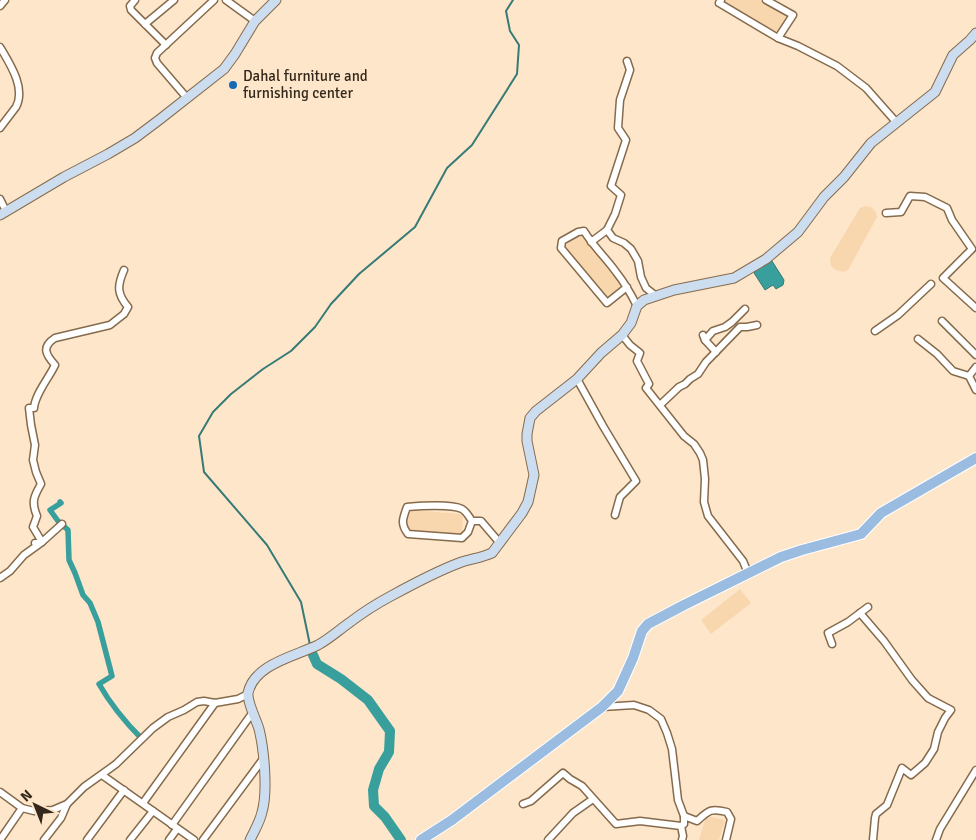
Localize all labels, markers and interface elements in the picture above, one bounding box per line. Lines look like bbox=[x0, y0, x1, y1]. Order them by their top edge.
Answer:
place label: Dahal furniture and furnishing center bbox=[243, 67, 368, 102]
marker: Dahal furniture and furnishing center bbox=[227, 79, 239, 91]
north arrow bbox=[10, 780, 60, 830]
text: N bbox=[17, 786, 36, 805]

